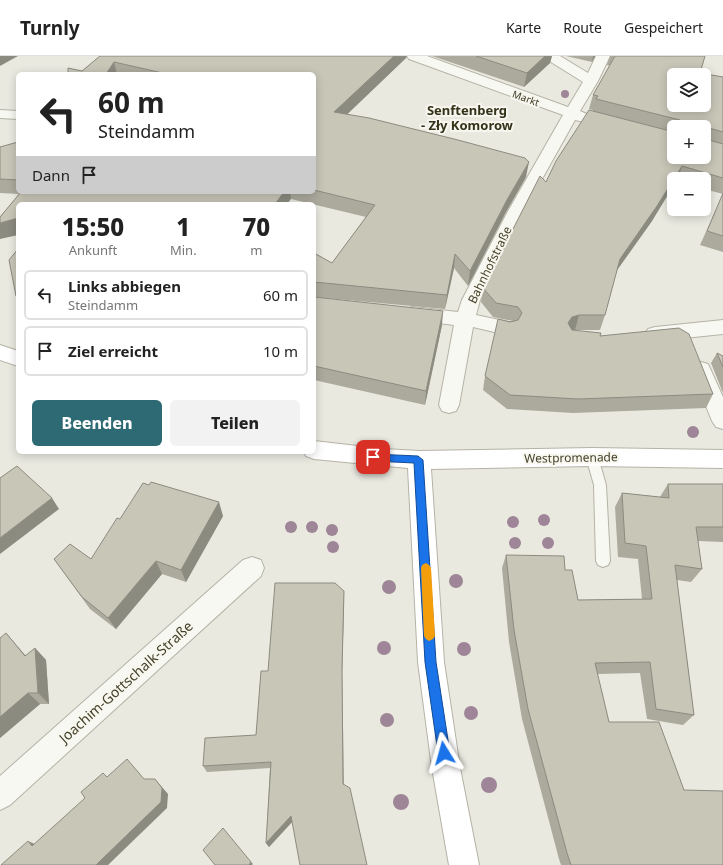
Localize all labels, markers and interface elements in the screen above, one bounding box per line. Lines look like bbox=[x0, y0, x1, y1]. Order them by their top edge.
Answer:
text: Turnly bbox=[20, 15, 80, 41]
text: Karte bbox=[506, 18, 541, 37]
text: Route bbox=[563, 18, 602, 37]
text: Gespeichert bbox=[624, 18, 703, 37]
map controls bbox=[667, 68, 711, 216]
button: layers bbox=[667, 68, 711, 112]
text: 60 m bbox=[98, 83, 165, 121]
street label: Markt bbox=[511, 87, 542, 109]
icon: left bbox=[32, 88, 84, 140]
district label: Senftenberg - Zły Komorow bbox=[421, 101, 513, 134]
text: Steindamm bbox=[98, 119, 195, 143]
button: + bbox=[667, 120, 711, 164]
icon: arrive bbox=[78, 164, 100, 186]
text: Dann bbox=[32, 165, 70, 185]
button: − bbox=[667, 172, 711, 216]
text: 15:50 bbox=[62, 210, 124, 243]
text: 1 bbox=[176, 210, 190, 243]
text: 70 bbox=[242, 210, 270, 243]
street label: Bahnhofstraße bbox=[463, 223, 516, 306]
text: Ankunft bbox=[69, 241, 117, 259]
text: Min. bbox=[170, 241, 197, 259]
text: m bbox=[250, 241, 262, 259]
text: Links abbiegen bbox=[68, 276, 181, 296]
icon: left bbox=[34, 284, 56, 306]
text: 60 m bbox=[263, 285, 298, 305]
text: Steindamm bbox=[68, 296, 138, 314]
icon: arrive bbox=[34, 340, 56, 362]
text: Ziel erreicht bbox=[68, 341, 158, 361]
text: 10 m bbox=[263, 341, 298, 361]
button: Beenden bbox=[32, 400, 162, 446]
button: Teilen bbox=[170, 400, 300, 446]
pin bbox=[356, 440, 390, 474]
icon: arrive bbox=[362, 446, 384, 468]
street label: Westpromenade bbox=[524, 448, 618, 467]
street label: Joachim-Gottschalk-Straße bbox=[53, 616, 197, 748]
position arrow bbox=[423, 732, 465, 774]

